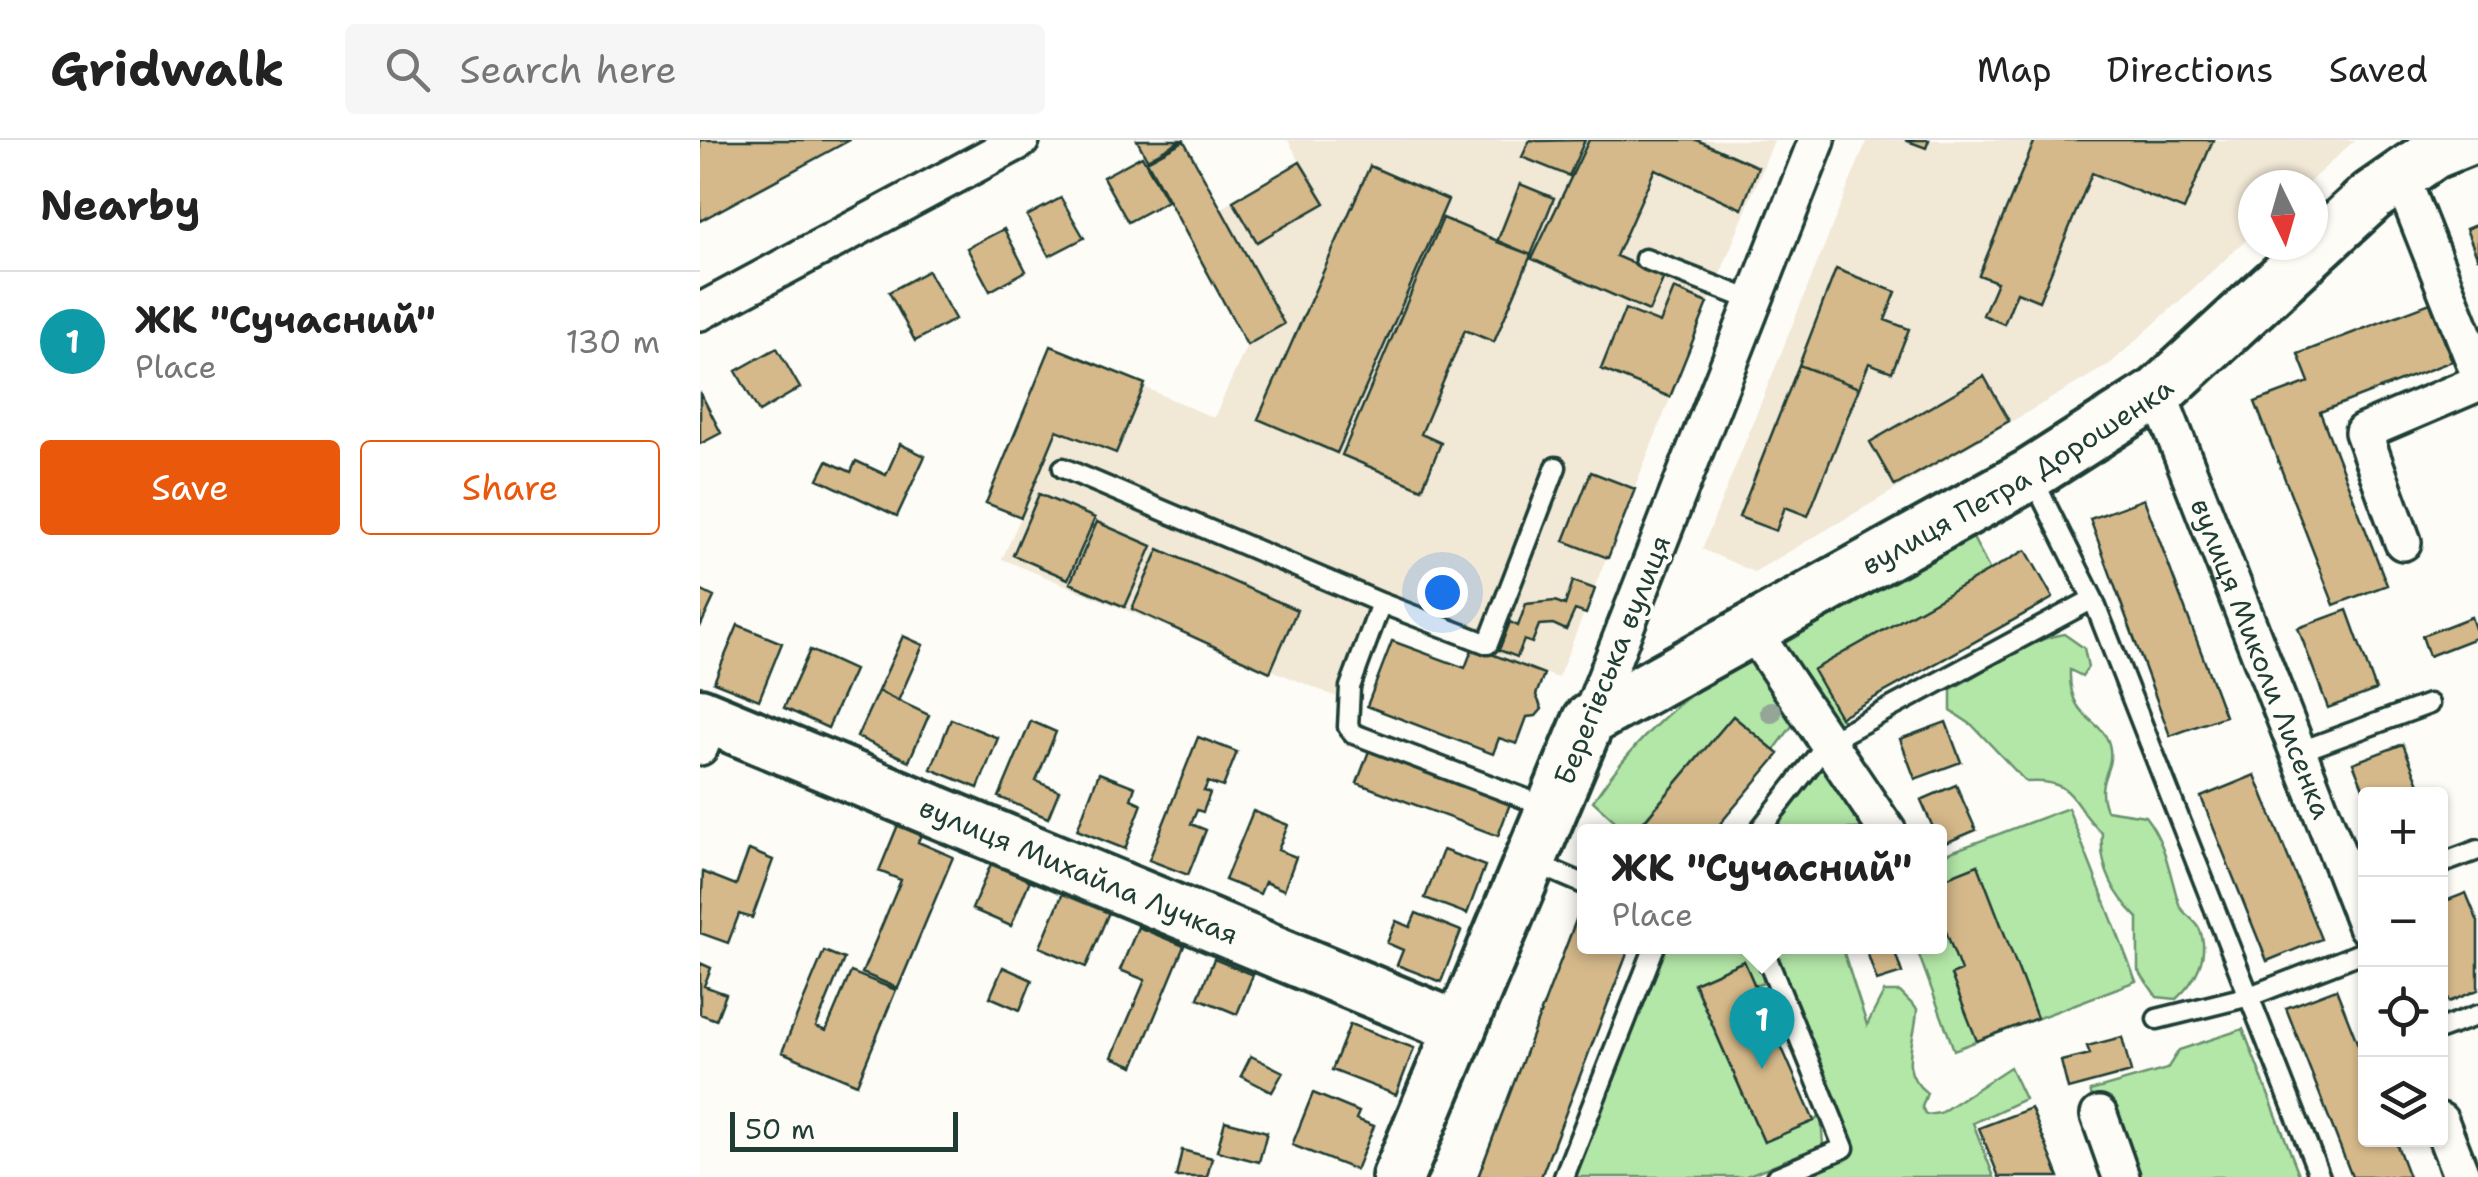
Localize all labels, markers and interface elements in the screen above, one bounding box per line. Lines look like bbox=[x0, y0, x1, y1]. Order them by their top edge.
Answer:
search box bbox=[345, 24, 1045, 114]
text: Gridwalk bbox=[50, 37, 285, 101]
icon: search bbox=[380, 42, 435, 97]
text: Search here bbox=[460, 44, 677, 95]
text: Map bbox=[1977, 46, 2052, 93]
text: Directions bbox=[2107, 46, 2274, 93]
text: Saved bbox=[2329, 46, 2428, 93]
north arrow bbox=[2238, 170, 2328, 260]
text: Nearby bbox=[40, 177, 200, 233]
text: ЖК "Сучасний" bbox=[135, 294, 436, 345]
text: 1 bbox=[65, 320, 80, 363]
text: 130 m bbox=[565, 320, 660, 363]
text: Place bbox=[135, 345, 217, 388]
street label: вулиця Петра Дорошенка bbox=[1855, 369, 2181, 584]
button: Save bbox=[40, 440, 340, 535]
button: Share bbox=[360, 440, 660, 535]
street label: вулиця Миколи Лисенка bbox=[2182, 493, 2341, 824]
street label: Берегівська вулиця bbox=[1545, 530, 1679, 790]
your location bbox=[1417, 567, 1468, 618]
map controls bbox=[2358, 787, 2448, 1147]
button: + bbox=[2358, 787, 2448, 877]
street label: вулиця Михайла Лучкая bbox=[914, 788, 1244, 953]
popup bbox=[1577, 824, 1947, 954]
text: ЖК "Сучасний" bbox=[1612, 842, 1912, 893]
button: − bbox=[2358, 877, 2448, 967]
text: Place bbox=[1612, 893, 1693, 936]
button: locate bbox=[2358, 967, 2448, 1057]
pin: 1 bbox=[1730, 986, 1794, 1069]
button: layers bbox=[2358, 1057, 2448, 1147]
scale bar bbox=[730, 1107, 958, 1152]
text: 50 m bbox=[745, 1110, 815, 1148]

